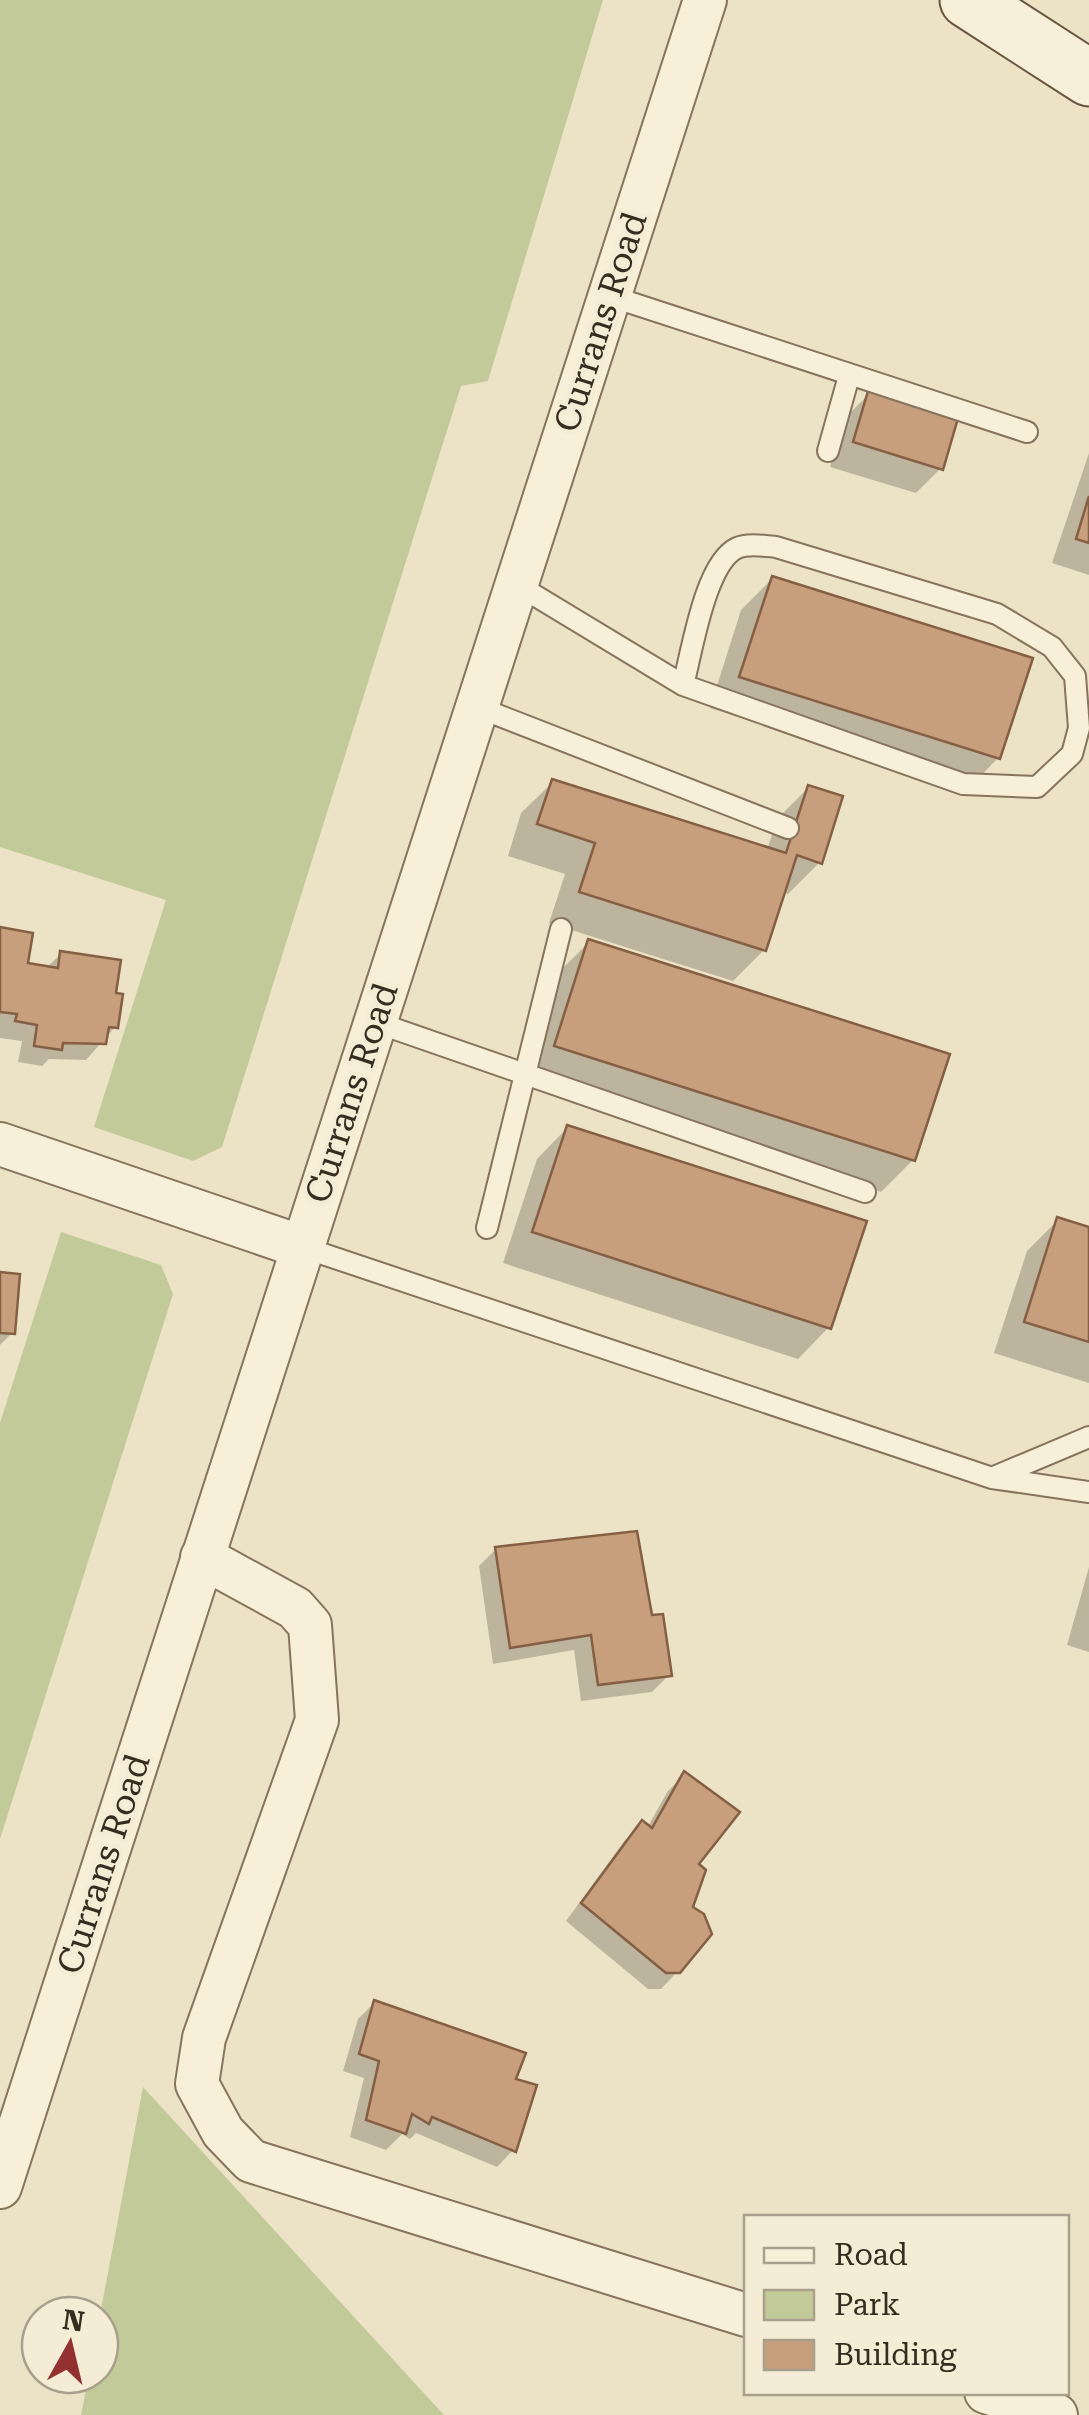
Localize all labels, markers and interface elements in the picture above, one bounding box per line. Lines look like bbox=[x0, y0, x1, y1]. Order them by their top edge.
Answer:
street label: Currans Road bbox=[546, 207, 656, 437]
street label: Currans Road bbox=[297, 978, 407, 1208]
street label: Currans Road bbox=[49, 1749, 159, 1979]
legend bbox=[744, 2215, 1069, 2395]
text: Road bbox=[834, 2237, 908, 2272]
text: Park bbox=[834, 2287, 900, 2322]
north arrow bbox=[20, 2295, 120, 2395]
text: N bbox=[60, 2303, 86, 2339]
text: Building bbox=[834, 2337, 957, 2372]

